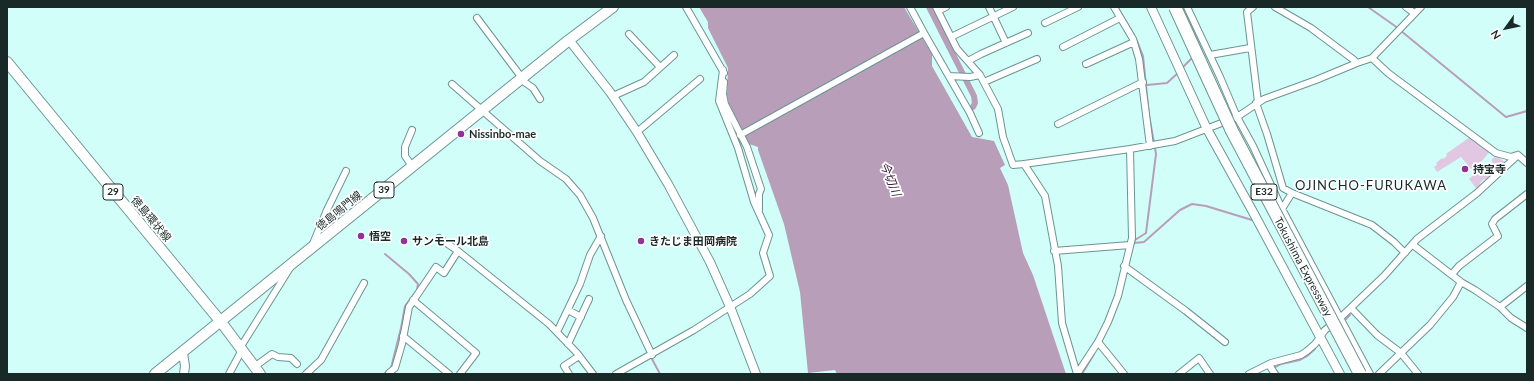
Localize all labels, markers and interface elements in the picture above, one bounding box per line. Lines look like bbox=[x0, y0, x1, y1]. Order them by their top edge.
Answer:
north arrow bbox=[1486, 8, 1526, 48]
text: N bbox=[1488, 28, 1503, 42]
place label: Nissinbo-mae bbox=[469, 127, 536, 141]
marker: Nissinbo-mae bbox=[456, 129, 466, 139]
water label: 今切川 bbox=[877, 160, 903, 198]
place label: 持宝寺 bbox=[1473, 162, 1506, 176]
marker: 持宝寺 bbox=[1460, 164, 1470, 174]
district label: OJINCHO-FURUKAWA bbox=[1295, 178, 1447, 194]
road number: 39 bbox=[374, 182, 394, 198]
road number: 29 bbox=[103, 184, 123, 200]
road number: E32 bbox=[1251, 184, 1277, 200]
street label: 徳島鳴門線 bbox=[313, 189, 365, 233]
street label: 徳島環状線 bbox=[128, 194, 174, 244]
street label: Tokushima Expressway bbox=[1271, 215, 1335, 319]
place label: 悟空 bbox=[369, 229, 391, 243]
marker: 悟空 bbox=[356, 231, 366, 241]
place label: サンモール北島 bbox=[412, 234, 489, 248]
place label: きたじま田岡病院 bbox=[649, 234, 737, 248]
marker: サンモール北島 bbox=[399, 236, 409, 246]
marker: きたじま田岡病院 bbox=[636, 236, 646, 246]

